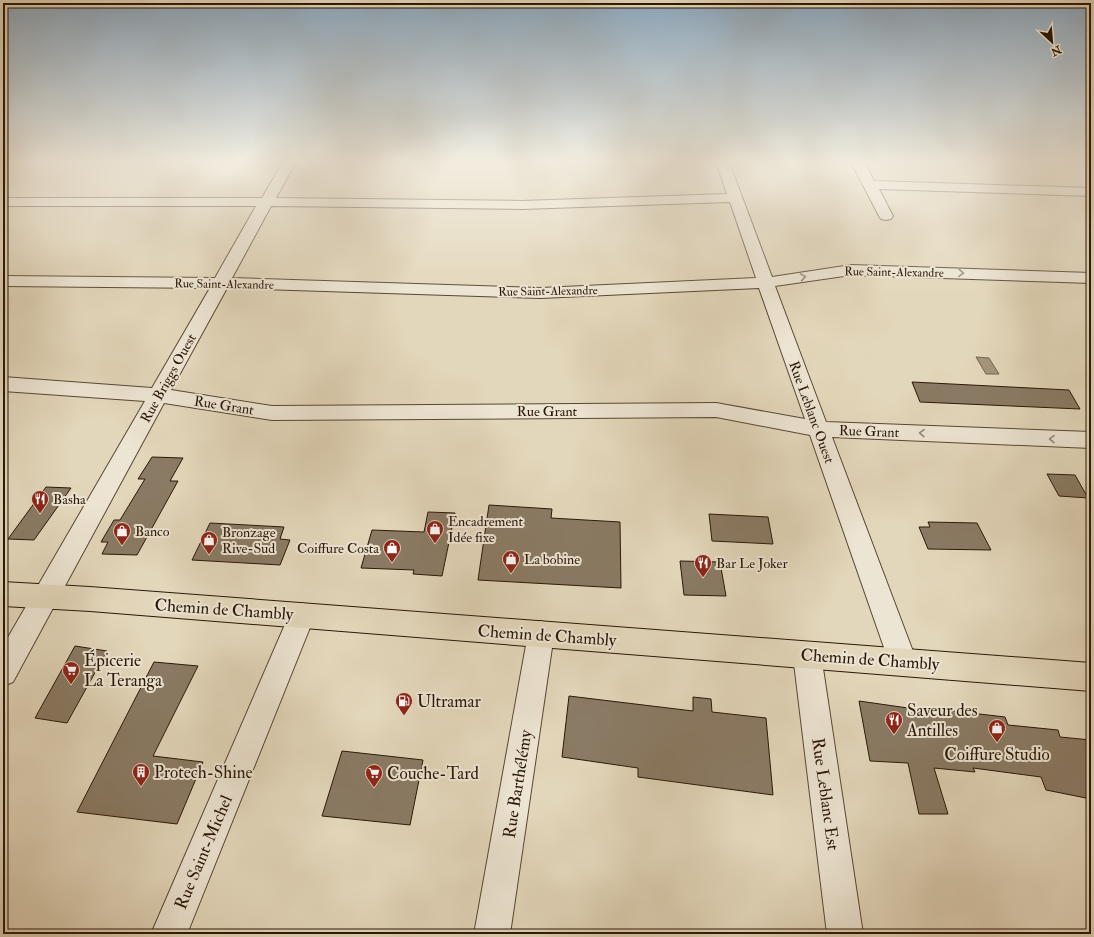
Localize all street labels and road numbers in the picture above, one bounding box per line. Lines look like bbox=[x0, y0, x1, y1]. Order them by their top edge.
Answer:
street label: Rue Saint-Alexandre bbox=[844, 264, 944, 281]
street label: Rue Saint-Alexandre bbox=[174, 276, 274, 293]
street label: Rue Saint-Alexandre bbox=[498, 283, 598, 300]
street label: Rue Briggs Ouest bbox=[137, 330, 200, 426]
street label: Rue Leblanc Ouest bbox=[785, 359, 838, 466]
street label: Rue Grant bbox=[193, 392, 255, 419]
street label: Rue Grant bbox=[517, 403, 578, 420]
street label: Rue Grant bbox=[839, 422, 900, 441]
street label: Chemin de Chambly bbox=[154, 594, 295, 626]
street label: Chemin de Chambly bbox=[477, 620, 618, 652]
street label: Chemin de Chambly bbox=[800, 644, 941, 676]
street label: Rue Barthélémy bbox=[499, 728, 537, 840]
street label: Rue Leblanc Est bbox=[807, 737, 844, 852]
street label: Rue Saint-Michel bbox=[170, 791, 237, 912]

